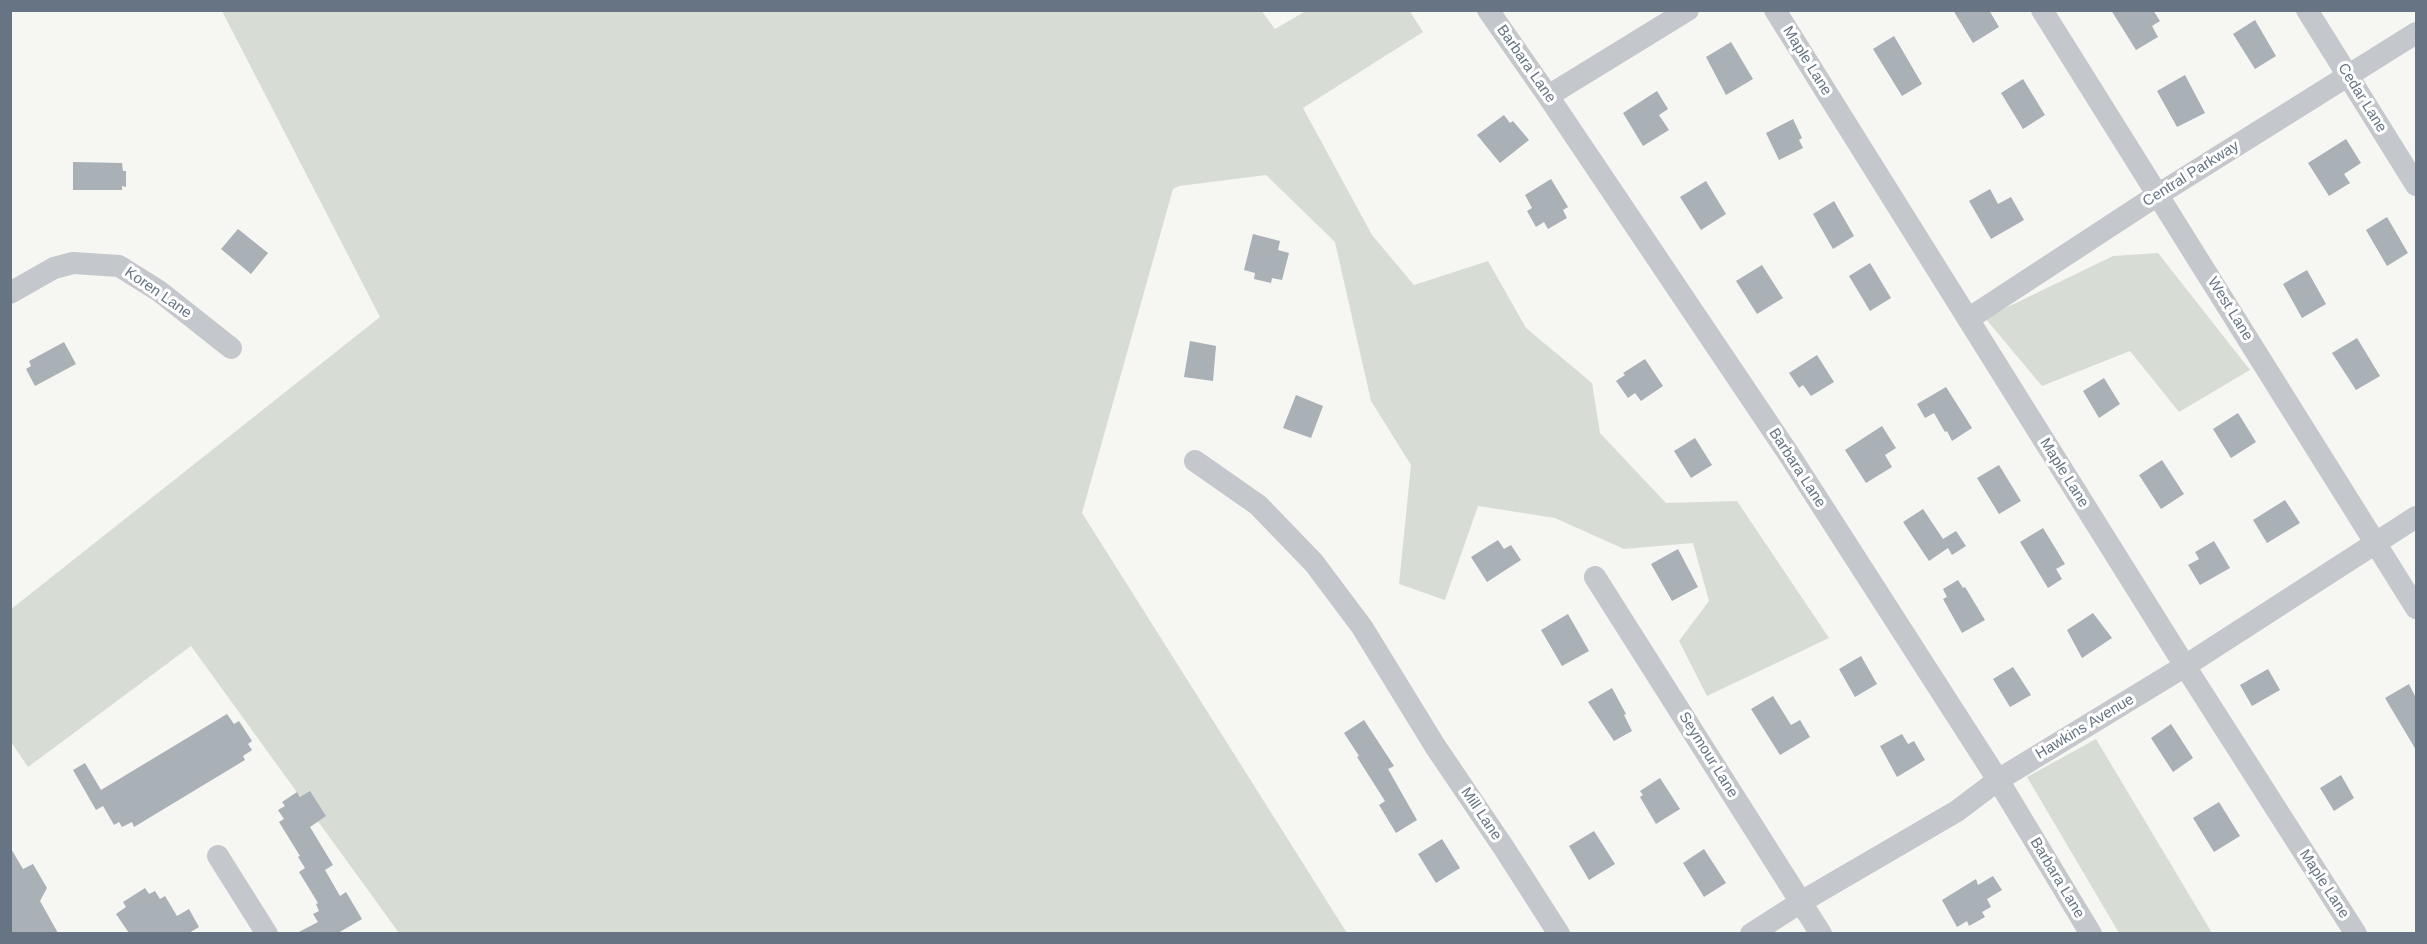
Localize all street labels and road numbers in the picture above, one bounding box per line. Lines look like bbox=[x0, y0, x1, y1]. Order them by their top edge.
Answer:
street label: Barbara Lane bbox=[1493, 22, 1559, 106]
street label: Maple Lane bbox=[1779, 23, 1835, 99]
street label: Cedar Lane bbox=[2334, 60, 2390, 136]
street label: Central Parkway bbox=[2140, 137, 2242, 211]
street label: Koren Lane bbox=[121, 263, 195, 323]
street label: West Lane bbox=[2203, 274, 2257, 344]
street label: Barbara Lane bbox=[1765, 425, 1829, 511]
street label: Maple Lane bbox=[2036, 435, 2092, 511]
street label: Hawkins Avenue bbox=[2033, 691, 2137, 763]
street label: Seymour Lane bbox=[1675, 709, 1741, 801]
street label: Mill Lane bbox=[1457, 784, 1505, 844]
street label: Barbara Lane bbox=[2026, 834, 2088, 922]
street label: Maple Lane bbox=[2295, 846, 2353, 922]

